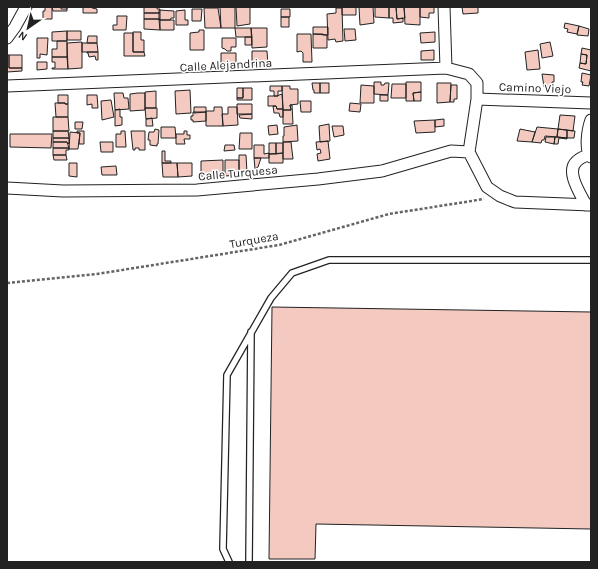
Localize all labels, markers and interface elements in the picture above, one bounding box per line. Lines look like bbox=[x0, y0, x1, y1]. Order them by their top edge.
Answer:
north arrow bbox=[8, 8, 48, 48]
text: N bbox=[16, 28, 30, 43]
street label: Calle Alejandrina bbox=[179, 56, 273, 74]
street label: Camino Viejo bbox=[499, 80, 571, 96]
street label: Calle Turquesa bbox=[198, 163, 278, 183]
street label: Turqueza bbox=[228, 229, 280, 251]

